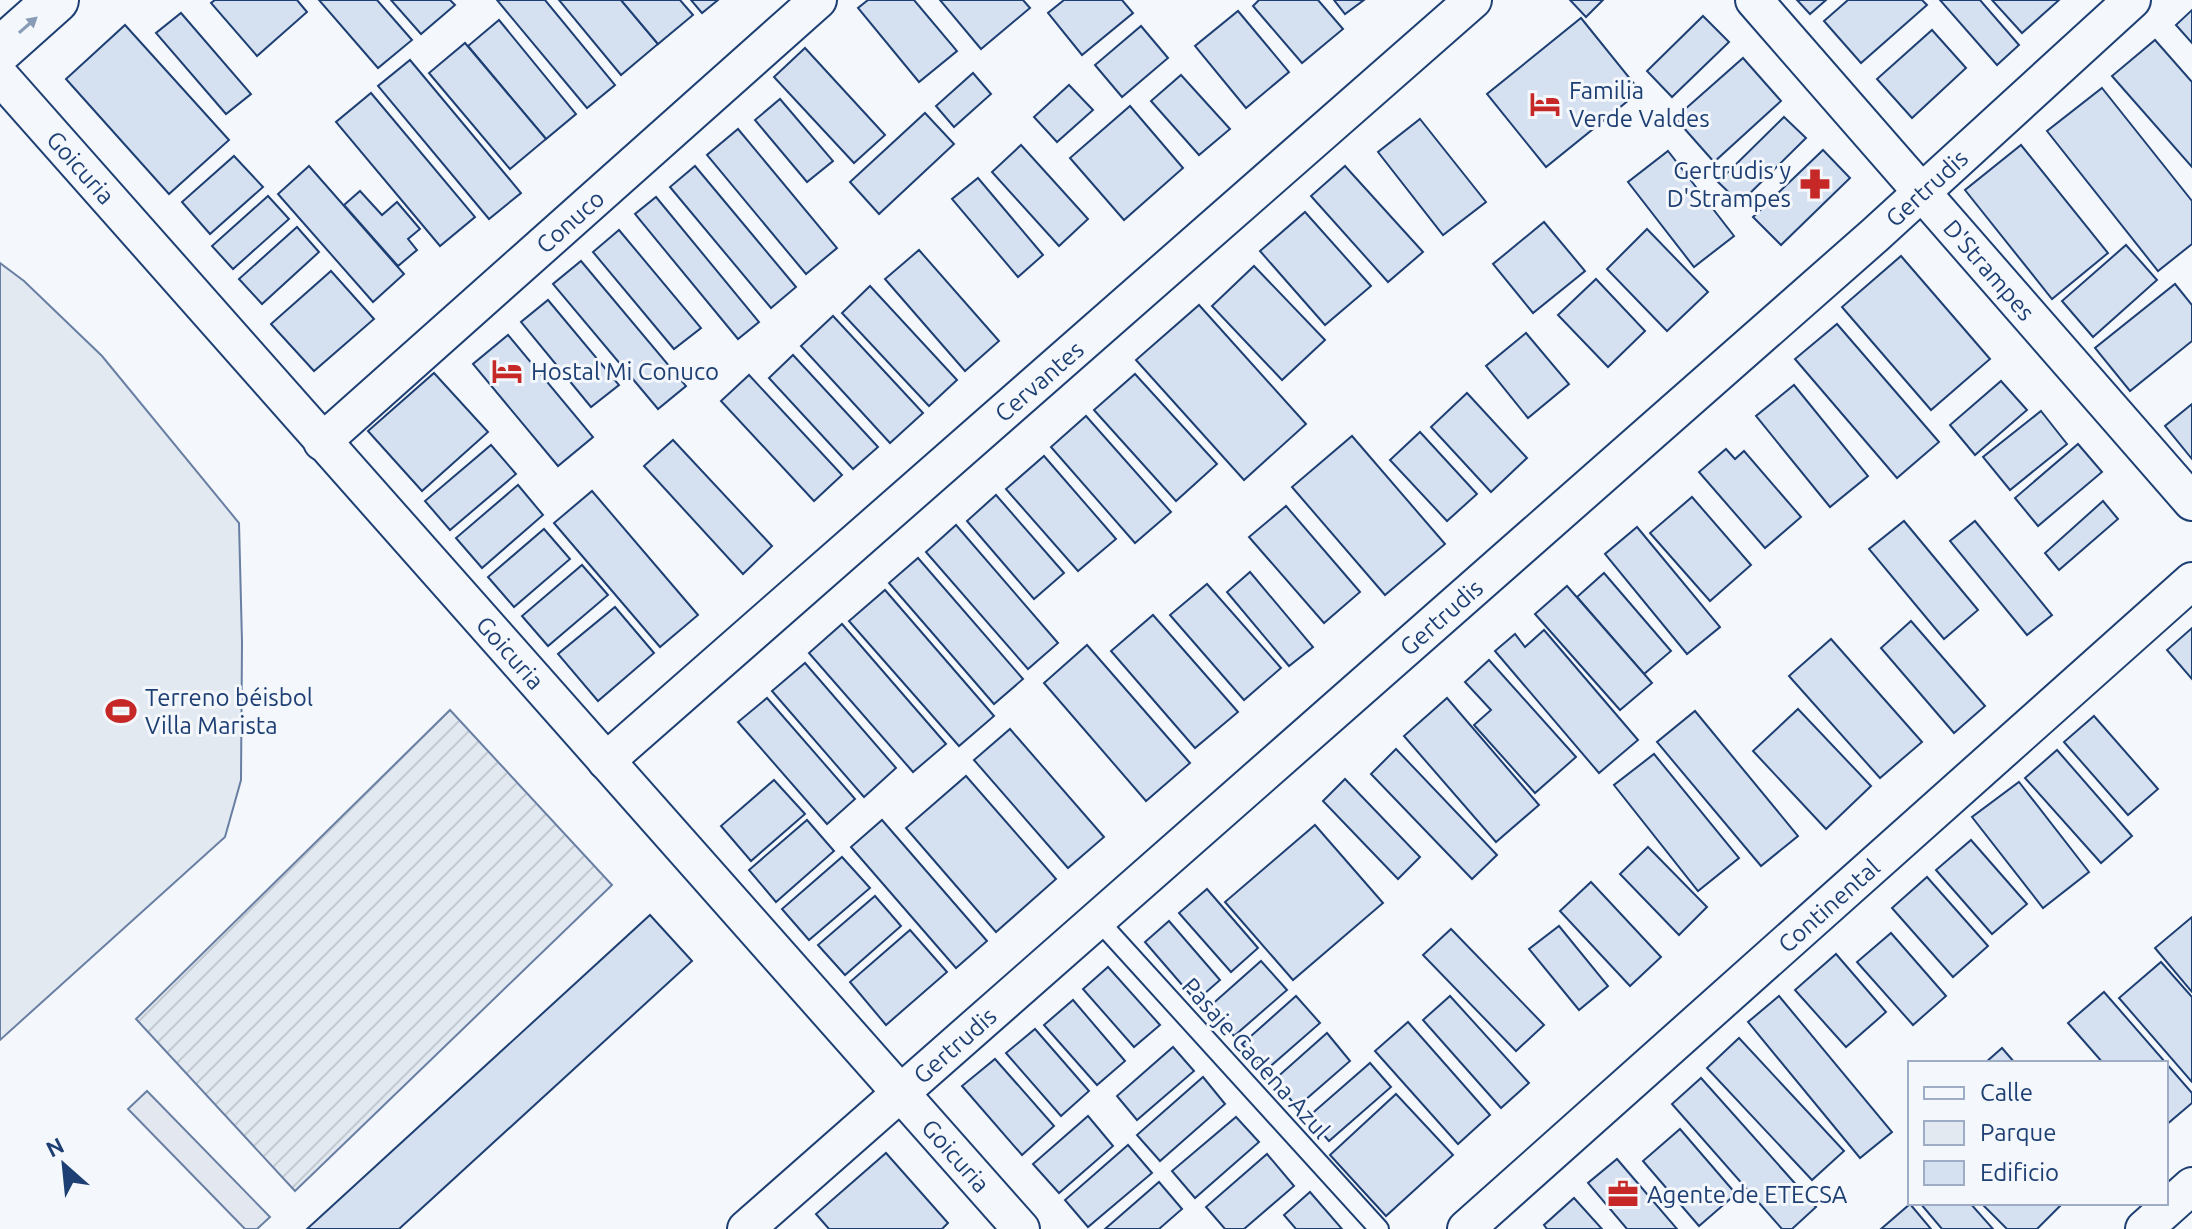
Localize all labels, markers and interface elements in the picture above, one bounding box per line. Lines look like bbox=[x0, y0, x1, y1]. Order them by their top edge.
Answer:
one-way arrow bbox=[18, 17, 38, 34]
place label: Familia Verde Valdes bbox=[1569, 77, 1710, 132]
hotel icon: Familia Verde Valdes bbox=[1528, 87, 1562, 121]
street label: Goicuria bbox=[42, 125, 120, 209]
street label: Gertrudis bbox=[1880, 144, 1973, 232]
place label: Gertrudis y D'Strampes bbox=[1667, 157, 1791, 212]
pharmacy icon: Gertrudis y D'Strampes bbox=[1798, 167, 1832, 201]
street label: Conuco bbox=[531, 184, 609, 258]
street label: D'Strampes bbox=[1938, 214, 2040, 325]
street label: Cervantes bbox=[989, 335, 1089, 427]
hotel icon: Hostal Mi Conuco bbox=[490, 354, 524, 388]
place label: Hostal Mi Conuco bbox=[531, 358, 719, 385]
street label: Gertrudis bbox=[1394, 574, 1488, 661]
street label: Goicuria bbox=[471, 611, 550, 694]
place label: Terreno béisbol Villa Marista bbox=[145, 684, 313, 739]
sports icon: Terreno béisbol Villa Marista bbox=[104, 694, 138, 728]
street label: Continental bbox=[1772, 853, 1885, 958]
street label: Pasaje Cadena Azul bbox=[1177, 972, 1335, 1144]
street label: Gertrudis bbox=[908, 1002, 1001, 1089]
legend bbox=[1908, 1061, 2168, 1205]
text: Calle bbox=[1980, 1079, 2033, 1106]
street label: Goicuria bbox=[917, 1114, 995, 1197]
text: Parque bbox=[1980, 1119, 2057, 1146]
north arrow bbox=[24, 1125, 104, 1205]
text: N bbox=[42, 1132, 68, 1162]
text: Edificio bbox=[1980, 1159, 2059, 1186]
office icon: Agente de ETECSA bbox=[1606, 1177, 1640, 1211]
place label: Agente de ETECSA bbox=[1647, 1181, 1848, 1208]

